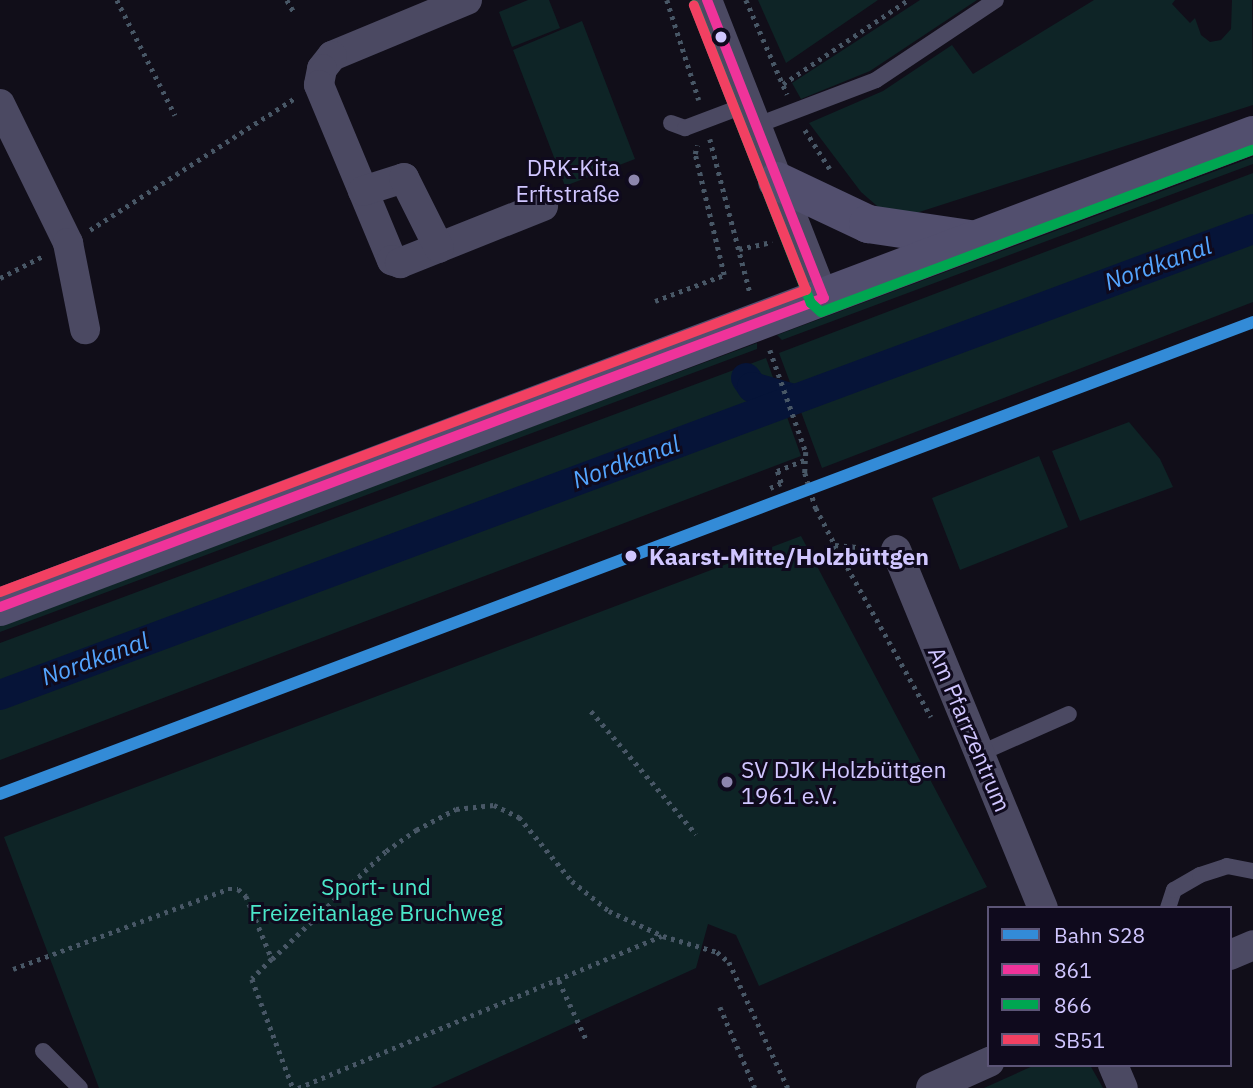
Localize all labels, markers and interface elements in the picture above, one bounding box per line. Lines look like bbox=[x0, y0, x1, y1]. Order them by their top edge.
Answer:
unlabelled marker bbox=[714, 30, 728, 44]
place label: DRK-Kita Erftstraße bbox=[515, 153, 620, 207]
marker: DRK-Kita Erftstraße bbox=[626, 172, 642, 188]
water label: Nordkanal bbox=[1100, 231, 1216, 297]
water label: Nordkanal bbox=[568, 429, 684, 495]
place label: Kaarst-Mitte/Holzbüttgen bbox=[649, 542, 929, 570]
marker: Kaarst-Mitte/Holzbüttgen bbox=[619, 544, 643, 568]
water label: Nordkanal bbox=[37, 626, 153, 692]
street label: Am Pfarrzentrum bbox=[923, 642, 1017, 816]
place label: SV DJK Holzbüttgen 1961 e.V. bbox=[741, 755, 947, 809]
marker: SV DJK Holzbüttgen 1961 e.V. bbox=[719, 774, 735, 790]
park label: Sport- und Freizeitanlage Bruchweg bbox=[249, 872, 503, 926]
legend bbox=[987, 906, 1232, 1067]
text: Bahn S28 bbox=[1054, 921, 1145, 949]
text: 861 bbox=[1054, 956, 1092, 984]
text: 866 bbox=[1054, 991, 1092, 1019]
text: SB51 bbox=[1054, 1026, 1105, 1054]

